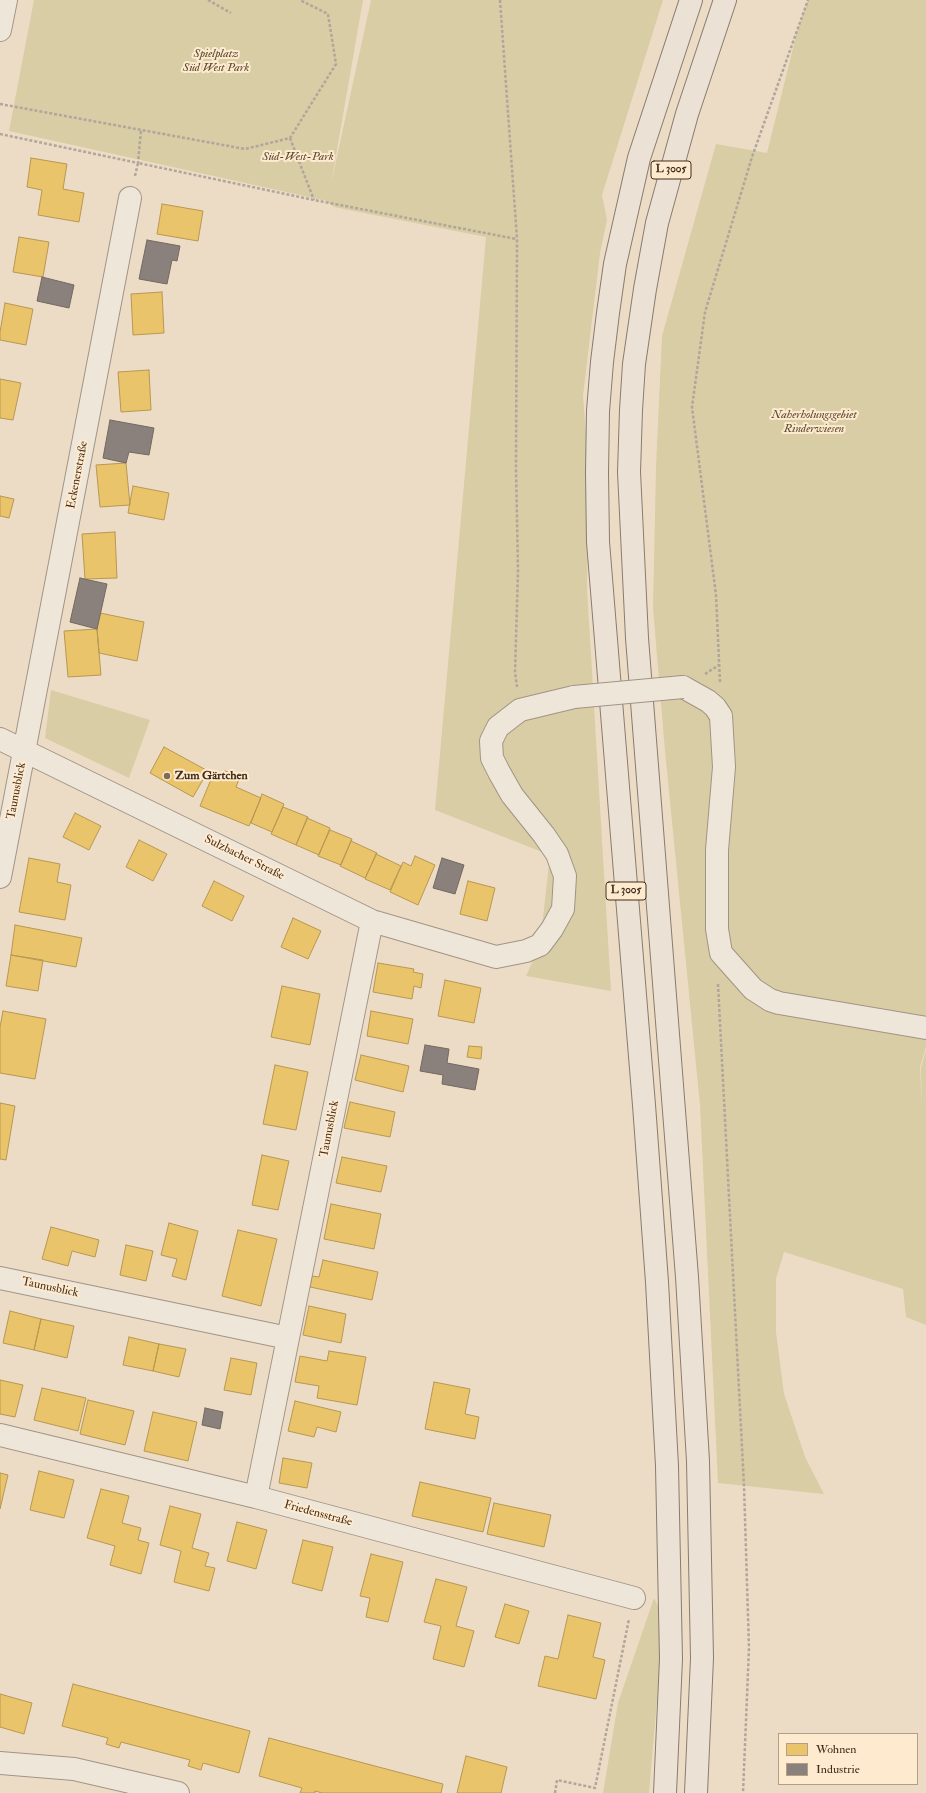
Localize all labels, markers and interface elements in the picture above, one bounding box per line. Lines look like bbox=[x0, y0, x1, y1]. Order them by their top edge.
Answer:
park label: Spielplatz Süd West Park bbox=[183, 47, 249, 75]
park label: Süd-West-Park bbox=[262, 150, 334, 164]
road number: L 3005 bbox=[651, 161, 691, 179]
park label: Naherholungsgebiet Rinderwiesen bbox=[771, 408, 857, 436]
street label: Eckenerstraße bbox=[64, 440, 92, 510]
street label: Taunusblick bbox=[4, 761, 30, 821]
place label: Zum Gärtchen bbox=[175, 769, 248, 783]
marker: Zum Gärtchen bbox=[162, 771, 172, 781]
street label: Sulzbacher Straße bbox=[202, 832, 286, 884]
road number: L 3005 bbox=[606, 882, 646, 900]
street label: Taunusblick bbox=[317, 1099, 343, 1159]
street label: Taunusblick bbox=[20, 1275, 80, 1301]
street label: Friedensstraße bbox=[282, 1498, 354, 1530]
legend bbox=[778, 1733, 918, 1785]
text: Wohnen bbox=[816, 1742, 857, 1757]
text: Industrie bbox=[816, 1762, 860, 1777]

